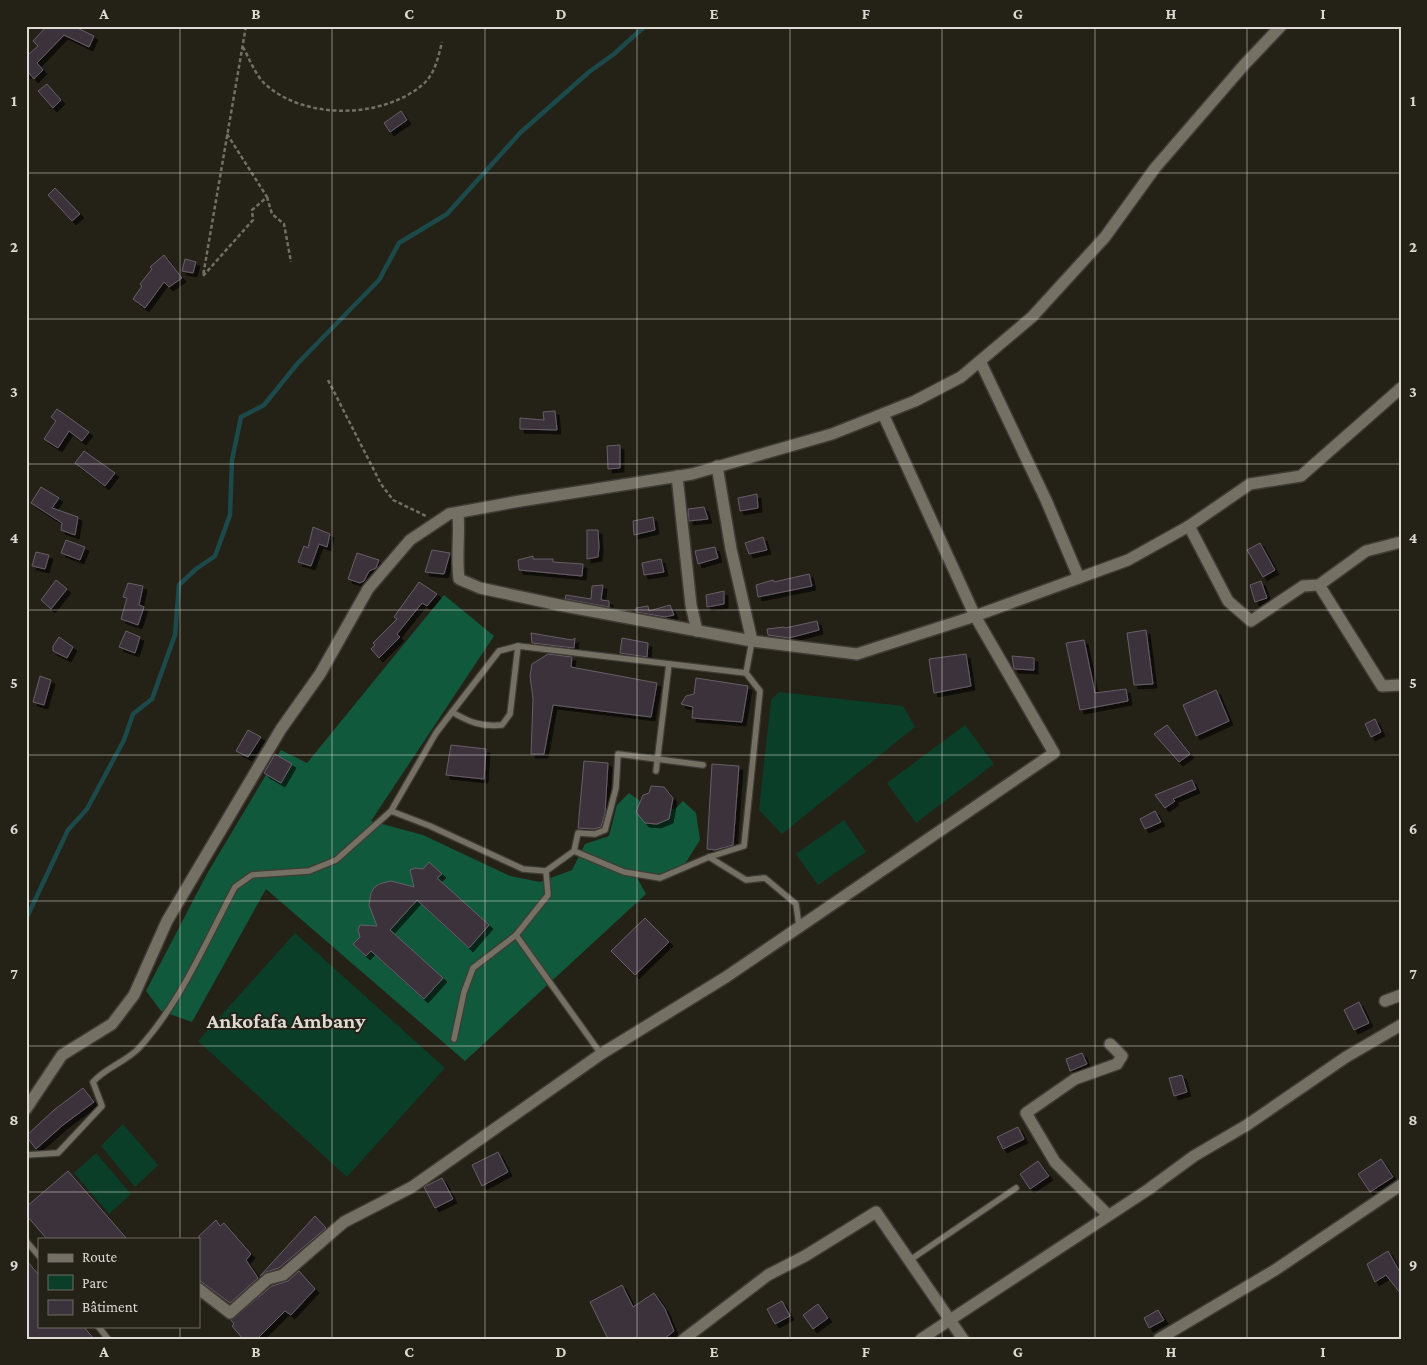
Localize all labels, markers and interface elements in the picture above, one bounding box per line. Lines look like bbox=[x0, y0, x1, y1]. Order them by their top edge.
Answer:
text: A bbox=[98, 5, 109, 22]
text: B bbox=[251, 5, 261, 22]
text: C bbox=[404, 5, 414, 22]
text: D bbox=[555, 5, 567, 22]
text: E bbox=[709, 5, 719, 22]
text: F bbox=[862, 5, 871, 22]
text: G bbox=[1013, 5, 1023, 22]
text: H bbox=[1166, 5, 1177, 22]
text: I bbox=[1320, 5, 1326, 22]
text: 1 bbox=[11, 92, 17, 109]
text: 1 bbox=[1410, 92, 1416, 109]
text: 2 bbox=[10, 238, 18, 255]
text: 2 bbox=[1409, 238, 1417, 255]
text: 3 bbox=[10, 383, 18, 400]
text: 3 bbox=[1409, 383, 1417, 400]
text: 4 bbox=[10, 529, 19, 546]
text: 4 bbox=[1409, 529, 1418, 546]
text: 5 bbox=[10, 674, 18, 691]
text: 5 bbox=[1409, 674, 1417, 691]
text: 6 bbox=[10, 820, 18, 837]
text: 6 bbox=[1409, 820, 1417, 837]
text: 7 bbox=[10, 965, 18, 982]
text: 7 bbox=[1409, 965, 1417, 982]
district label: Ankofafa Ambany bbox=[206, 1009, 366, 1033]
text: 8 bbox=[9, 1111, 19, 1128]
text: 8 bbox=[1408, 1111, 1418, 1128]
legend bbox=[38, 1238, 200, 1328]
text: Route bbox=[82, 1249, 117, 1265]
text: 9 bbox=[10, 1256, 18, 1273]
text: 9 bbox=[1409, 1256, 1417, 1273]
text: Parc bbox=[82, 1275, 108, 1291]
text: Bâtiment bbox=[82, 1299, 139, 1315]
text: A bbox=[98, 1343, 109, 1360]
text: B bbox=[251, 1343, 261, 1360]
text: C bbox=[404, 1343, 414, 1360]
text: D bbox=[555, 1343, 567, 1360]
text: E bbox=[709, 1343, 719, 1360]
text: F bbox=[862, 1343, 871, 1360]
text: G bbox=[1013, 1343, 1023, 1360]
text: H bbox=[1166, 1343, 1177, 1360]
text: I bbox=[1320, 1343, 1326, 1360]

